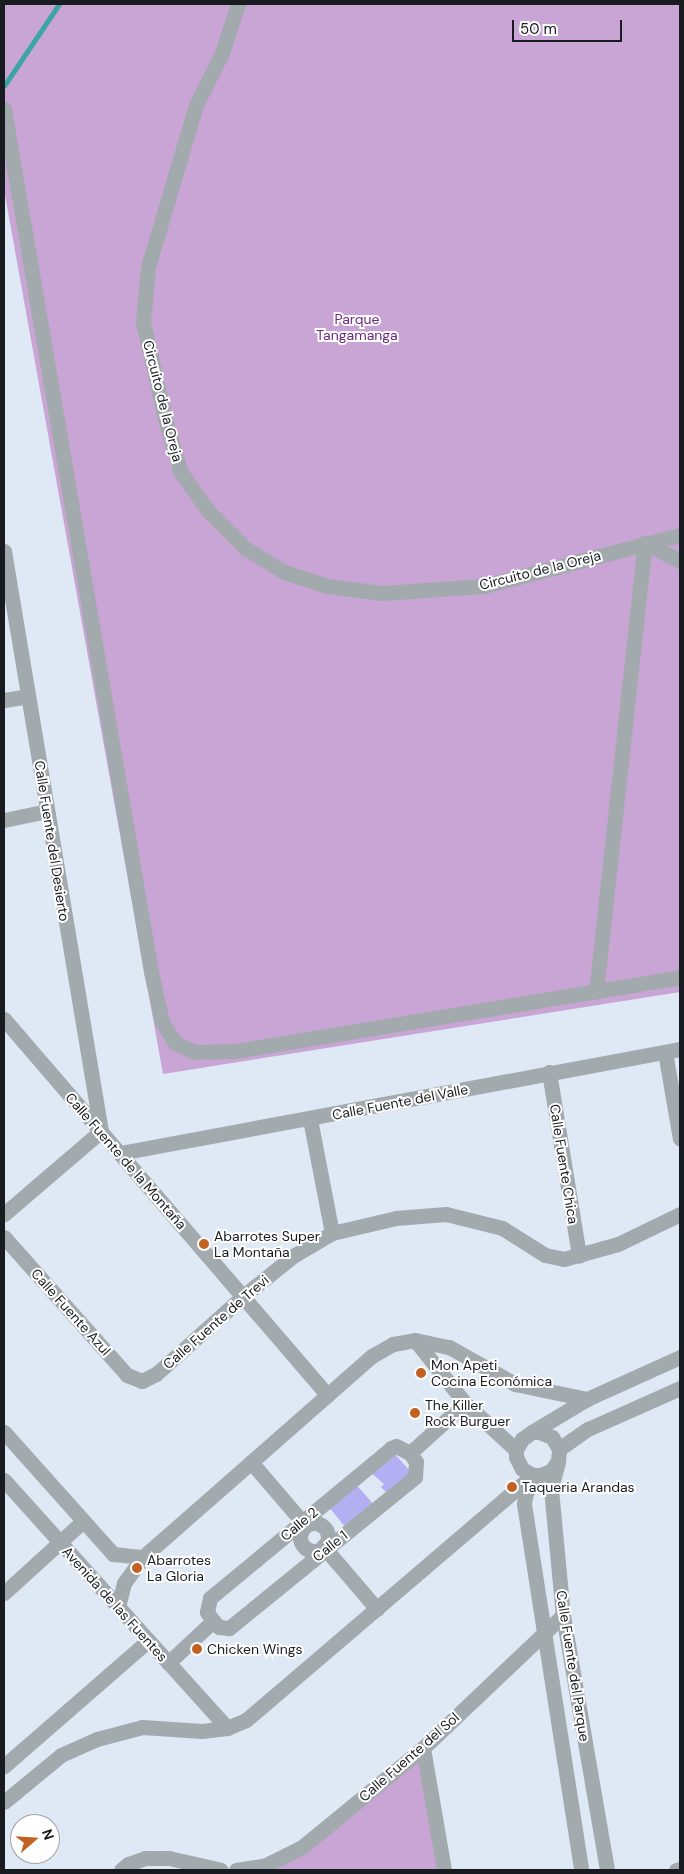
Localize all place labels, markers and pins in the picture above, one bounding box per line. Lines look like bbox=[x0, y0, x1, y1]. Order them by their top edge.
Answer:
place label: Abarrotes Super La Montaña bbox=[214, 1228, 320, 1260]
marker: Abarrotes Super La Montaña bbox=[198, 1238, 210, 1250]
place label: Mon Apeti Cocina Económica bbox=[431, 1357, 552, 1390]
marker: Mon Apeti Cocina Económica bbox=[415, 1367, 427, 1379]
place label: The Killer Rock Burguer bbox=[425, 1397, 510, 1430]
marker: The Killer Rock Burguer bbox=[409, 1407, 421, 1419]
place label: Taqueria Arandas bbox=[522, 1479, 635, 1495]
marker: Taqueria Arandas bbox=[506, 1481, 518, 1493]
place label: Abarrotes La Gloria bbox=[147, 1552, 211, 1584]
marker: Abarrotes La Gloria bbox=[131, 1562, 143, 1574]
place label: Chicken Wings bbox=[207, 1641, 303, 1657]
marker: Chicken Wings bbox=[191, 1643, 203, 1655]

